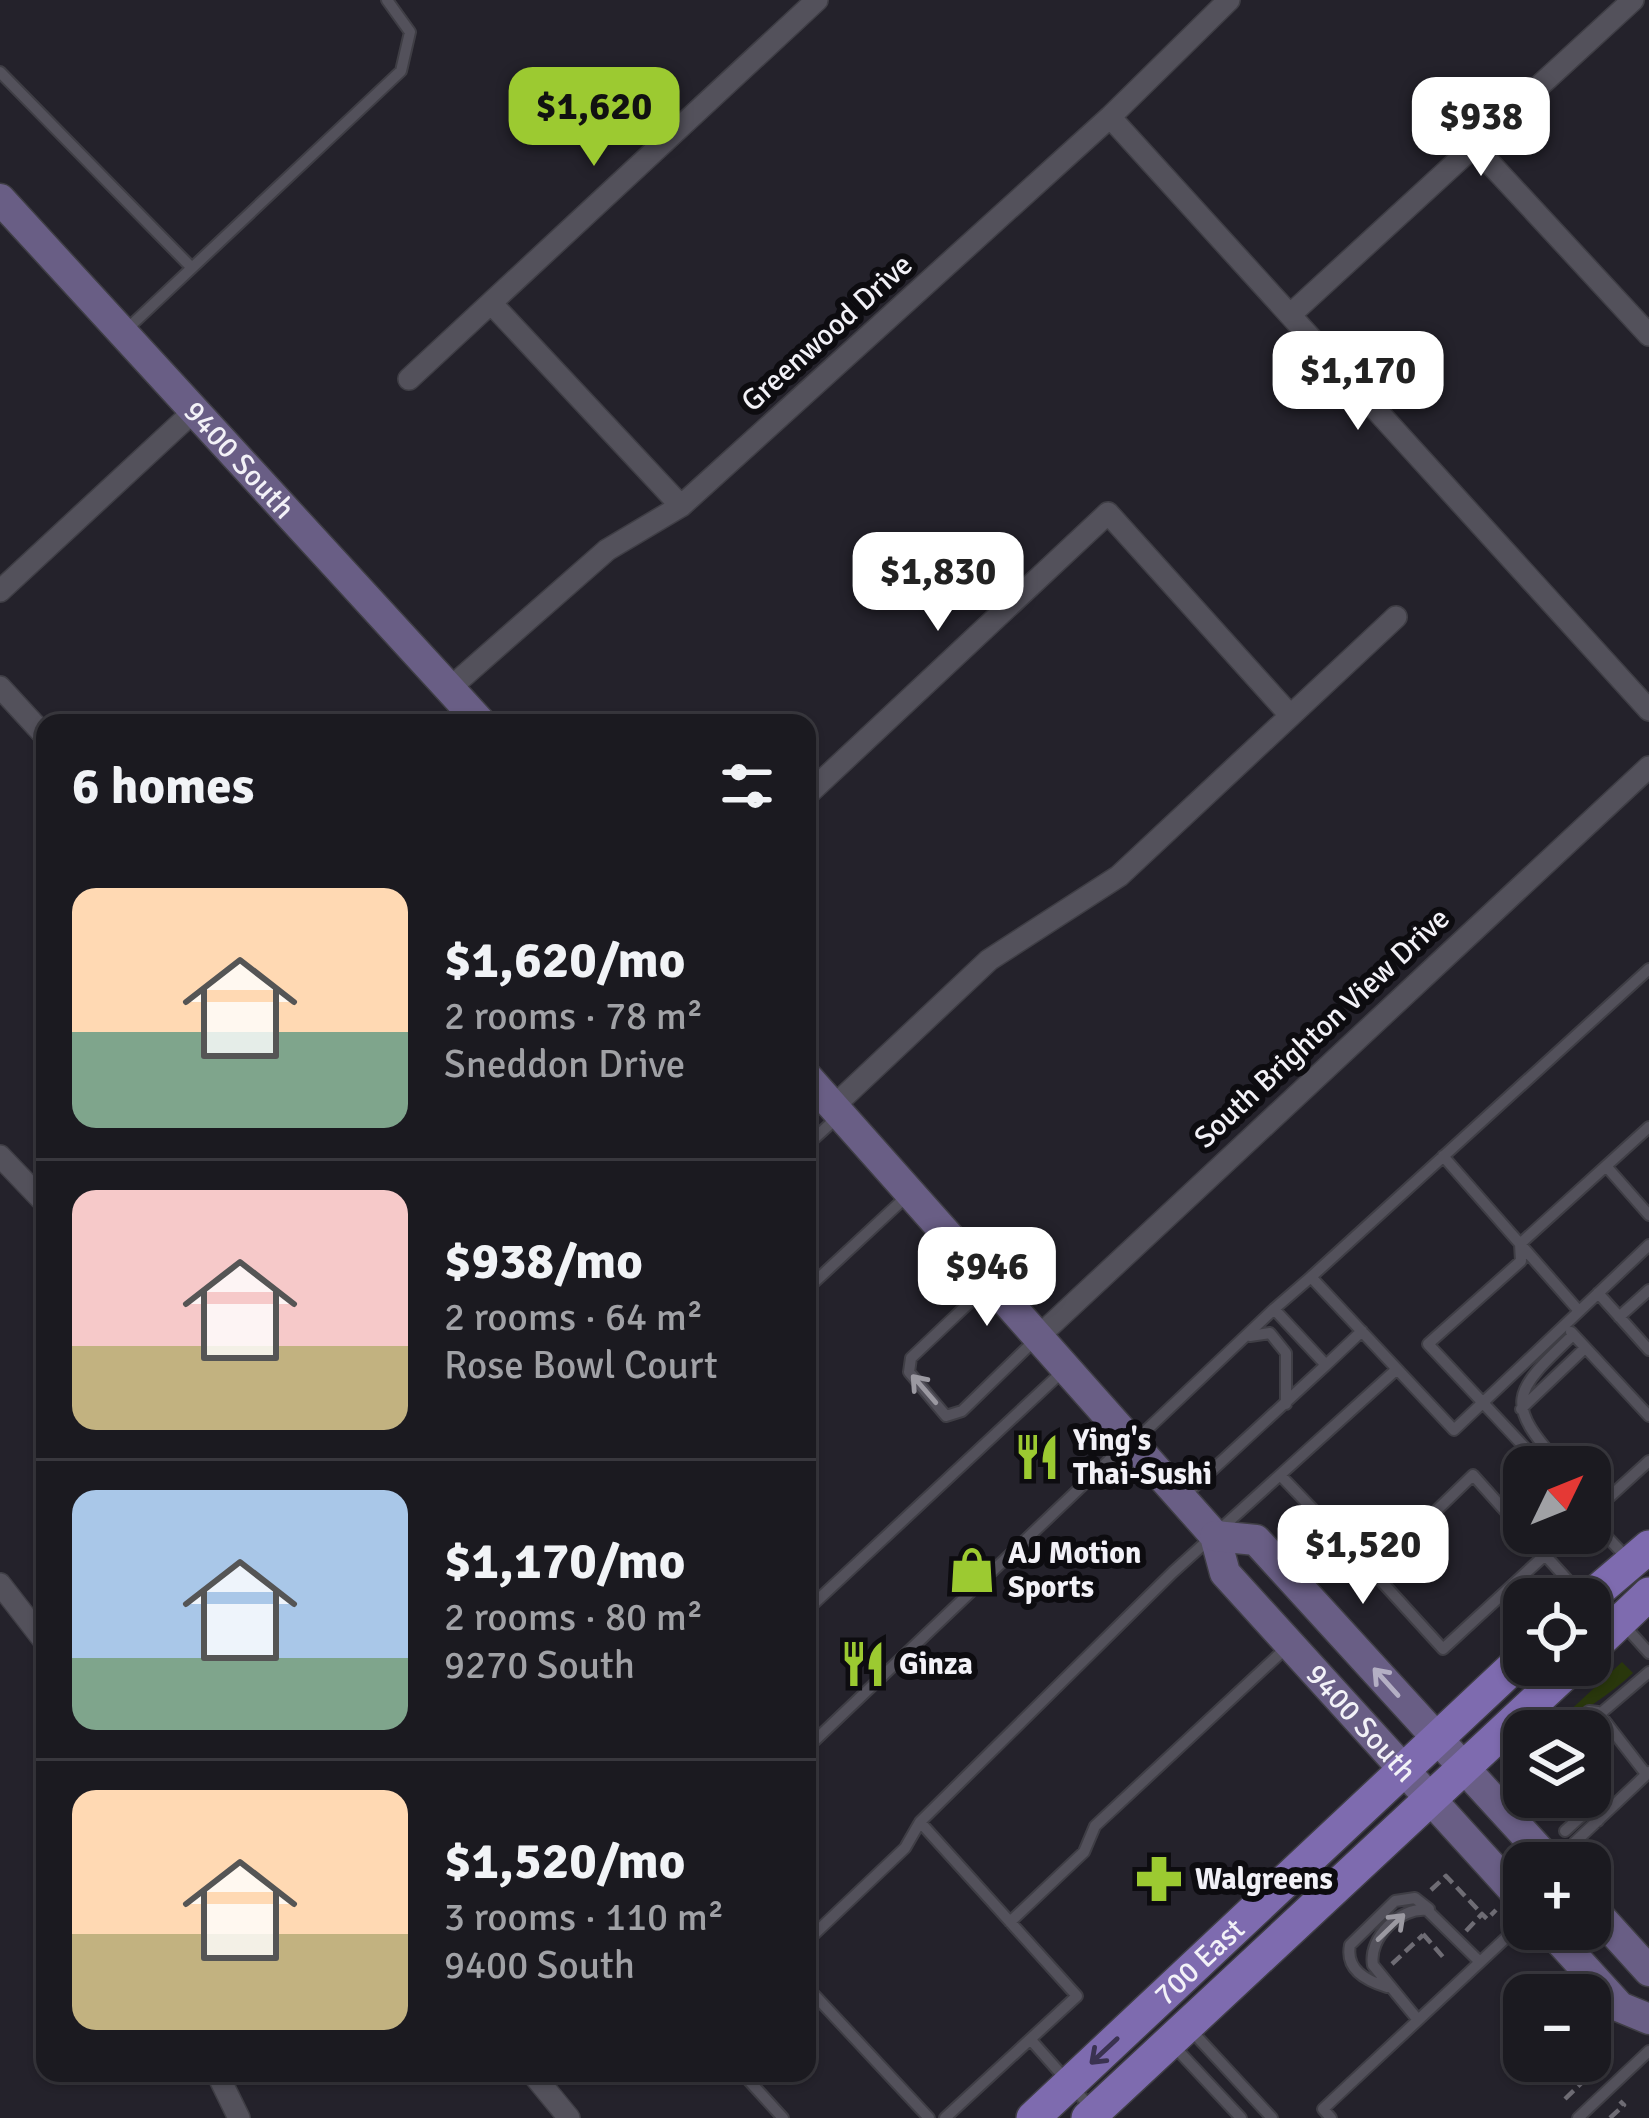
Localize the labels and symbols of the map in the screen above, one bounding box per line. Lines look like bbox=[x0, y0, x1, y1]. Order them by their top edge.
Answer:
pin: $1,620 bbox=[496, 67, 692, 169]
pin: $938 bbox=[1410, 77, 1552, 179]
street label: Greenwood Drive bbox=[734, 246, 920, 420]
pin: $1,170 bbox=[1260, 331, 1456, 433]
street label: 9400 South bbox=[176, 393, 303, 526]
pin: $1,830 bbox=[840, 532, 1036, 634]
street label: South Brighton View Drive bbox=[1187, 900, 1457, 1156]
pin: $946 bbox=[916, 1227, 1058, 1329]
one-way arrow bbox=[910, 1374, 938, 1405]
place label: Ying's Thai-Sushi bbox=[1072, 1422, 1212, 1493]
restaurant icon: Ying's Thai-Sushi bbox=[1012, 1432, 1062, 1482]
north arrow bbox=[1503, 1446, 1611, 1554]
pin: $1,520 bbox=[1265, 1505, 1461, 1607]
place label: AJ Motion Sports bbox=[1008, 1535, 1141, 1606]
shop icon: AJ Motion Sports bbox=[947, 1545, 997, 1595]
restaurant icon: Ginza bbox=[838, 1639, 888, 1689]
place label: Ginza bbox=[899, 1646, 973, 1683]
street label: 9400 South bbox=[1298, 1656, 1424, 1790]
one-way arrow bbox=[1373, 1667, 1400, 1698]
pharmacy icon: Walgreens bbox=[1134, 1854, 1184, 1904]
place label: Walgreens bbox=[1195, 1861, 1333, 1898]
street label: 700 East bbox=[1146, 1911, 1252, 2013]
one-way arrow bbox=[1376, 1914, 1405, 1942]
one-way arrow bbox=[1090, 2036, 1119, 2064]

